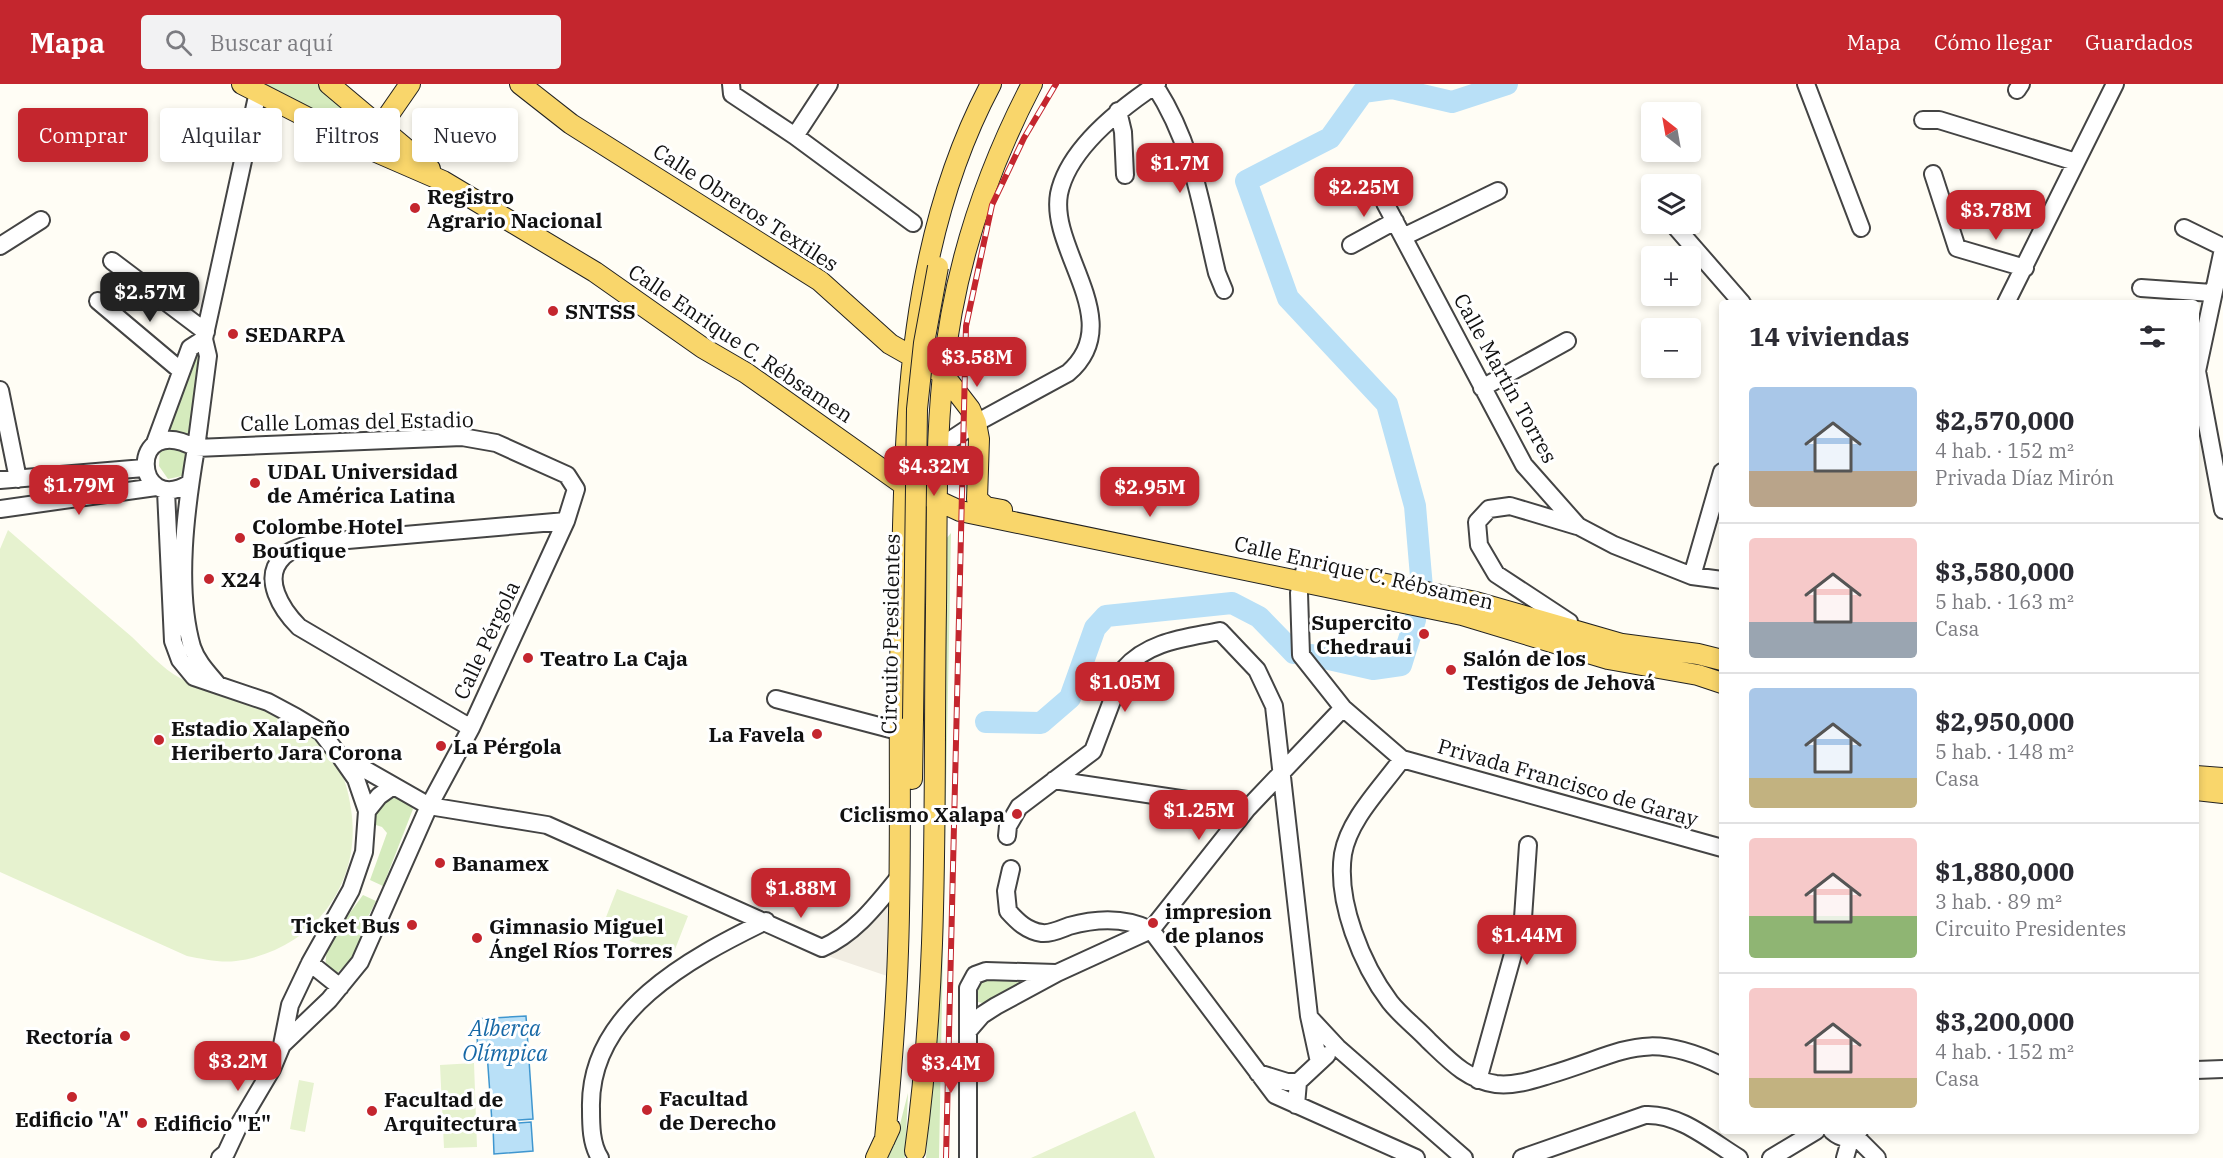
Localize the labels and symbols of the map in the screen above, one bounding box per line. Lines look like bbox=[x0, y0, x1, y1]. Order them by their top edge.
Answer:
north arrow bbox=[1641, 102, 1701, 162]
street label: Calle Obreros Textiles bbox=[648, 137, 844, 277]
pin: $1.7M bbox=[1138, 143, 1222, 194]
pin: $2.25M bbox=[1315, 167, 1413, 218]
place label: Registro Agrario Nacional bbox=[427, 182, 602, 234]
pin: $3.78M bbox=[1947, 190, 2045, 241]
marker: Registro Agrario Nacional bbox=[408, 201, 422, 215]
street label: Calle Enrique C. Rébsamen bbox=[623, 257, 859, 429]
pin: $2.57M bbox=[101, 272, 199, 323]
street label: Calle Martín Torres bbox=[1448, 288, 1564, 468]
place label: SNTSS bbox=[565, 297, 636, 325]
marker: SNTSS bbox=[546, 304, 560, 318]
place label: SEDARPA bbox=[245, 320, 345, 348]
marker: SEDARPA bbox=[226, 327, 240, 341]
pin: $3.58M bbox=[928, 337, 1026, 388]
street label: Calle Lomas del Estadio bbox=[240, 405, 474, 437]
pin: $4.32M bbox=[885, 446, 983, 497]
place label: UDAL Universidad de América Latina bbox=[267, 457, 458, 509]
pin: $1.79M bbox=[30, 465, 128, 516]
pin: $2.95M bbox=[1101, 467, 1199, 518]
marker: UDAL Universidad de América Latina bbox=[248, 476, 262, 490]
place label: Colombe Hotel Boutique bbox=[252, 512, 403, 564]
street label: Calle Enrique C. Rébsamen bbox=[1232, 529, 1496, 615]
marker: Colombe Hotel Boutique bbox=[233, 531, 247, 545]
street label: Circuito Presidentes bbox=[874, 533, 906, 735]
place label: X24 bbox=[221, 565, 261, 593]
marker: X24 bbox=[202, 572, 216, 586]
street label: Calle Pérgola bbox=[446, 576, 526, 704]
place label: Supercito Chedraui bbox=[1311, 608, 1412, 660]
marker: Supercito Chedraui bbox=[1417, 627, 1431, 641]
place label: Teatro La Caja bbox=[540, 644, 688, 672]
place label: Salón de los Testigos de Jehová bbox=[1463, 644, 1656, 696]
marker: Teatro La Caja bbox=[521, 651, 535, 665]
pin: $1.05M bbox=[1076, 662, 1174, 713]
marker: Salón de los Testigos de Jehová bbox=[1444, 663, 1458, 677]
place label: Estadio Xalapeño Heriberto Jara Corona bbox=[171, 714, 402, 766]
place label: La Favela bbox=[708, 720, 805, 748]
marker: La Favela bbox=[810, 727, 824, 741]
street label: Privada Francisco de Garay bbox=[1435, 731, 1702, 833]
place label: La Pérgola bbox=[453, 732, 562, 760]
marker: Estadio Xalapeño Heriberto Jara Corona bbox=[152, 733, 166, 747]
marker: La Pérgola bbox=[434, 739, 448, 753]
pin: $1.25M bbox=[1150, 790, 1248, 841]
place label: Ciclismo Xalapa bbox=[839, 800, 1005, 828]
marker: Ciclismo Xalapa bbox=[1010, 807, 1024, 821]
place label: Banamex bbox=[452, 849, 550, 877]
marker: Banamex bbox=[433, 856, 447, 870]
pin: $1.88M bbox=[752, 868, 850, 919]
place label: impresion de planos bbox=[1165, 897, 1272, 949]
place label: Ticket Bus bbox=[291, 911, 400, 939]
place label: Gimnasio Miguel Ángel Ríos Torres bbox=[489, 912, 673, 964]
pin: $1.44M bbox=[1478, 915, 1576, 966]
marker: impresion de planos bbox=[1146, 916, 1160, 930]
marker: Ticket Bus bbox=[405, 918, 419, 932]
marker: Gimnasio Miguel Ángel Ríos Torres bbox=[470, 931, 484, 945]
water label: Alberca Olímpica bbox=[462, 1013, 548, 1067]
place label: Rectoría bbox=[26, 1022, 113, 1050]
marker: Rectoría bbox=[118, 1029, 132, 1043]
pin: $3.2M bbox=[196, 1041, 280, 1092]
pin: $3.4M bbox=[909, 1043, 993, 1094]
place label: Facultad de Derecho bbox=[659, 1084, 776, 1136]
place label: Facultad de Arquitectura bbox=[384, 1085, 518, 1137]
marker: Edificio "A" bbox=[65, 1090, 79, 1104]
marker: Facultad de Derecho bbox=[640, 1103, 654, 1117]
marker: Facultad de Arquitectura bbox=[365, 1104, 379, 1118]
place label: Edificio "A" bbox=[15, 1105, 129, 1133]
place label: Edificio "E" bbox=[154, 1109, 271, 1137]
marker: Edificio "E" bbox=[135, 1116, 149, 1130]

